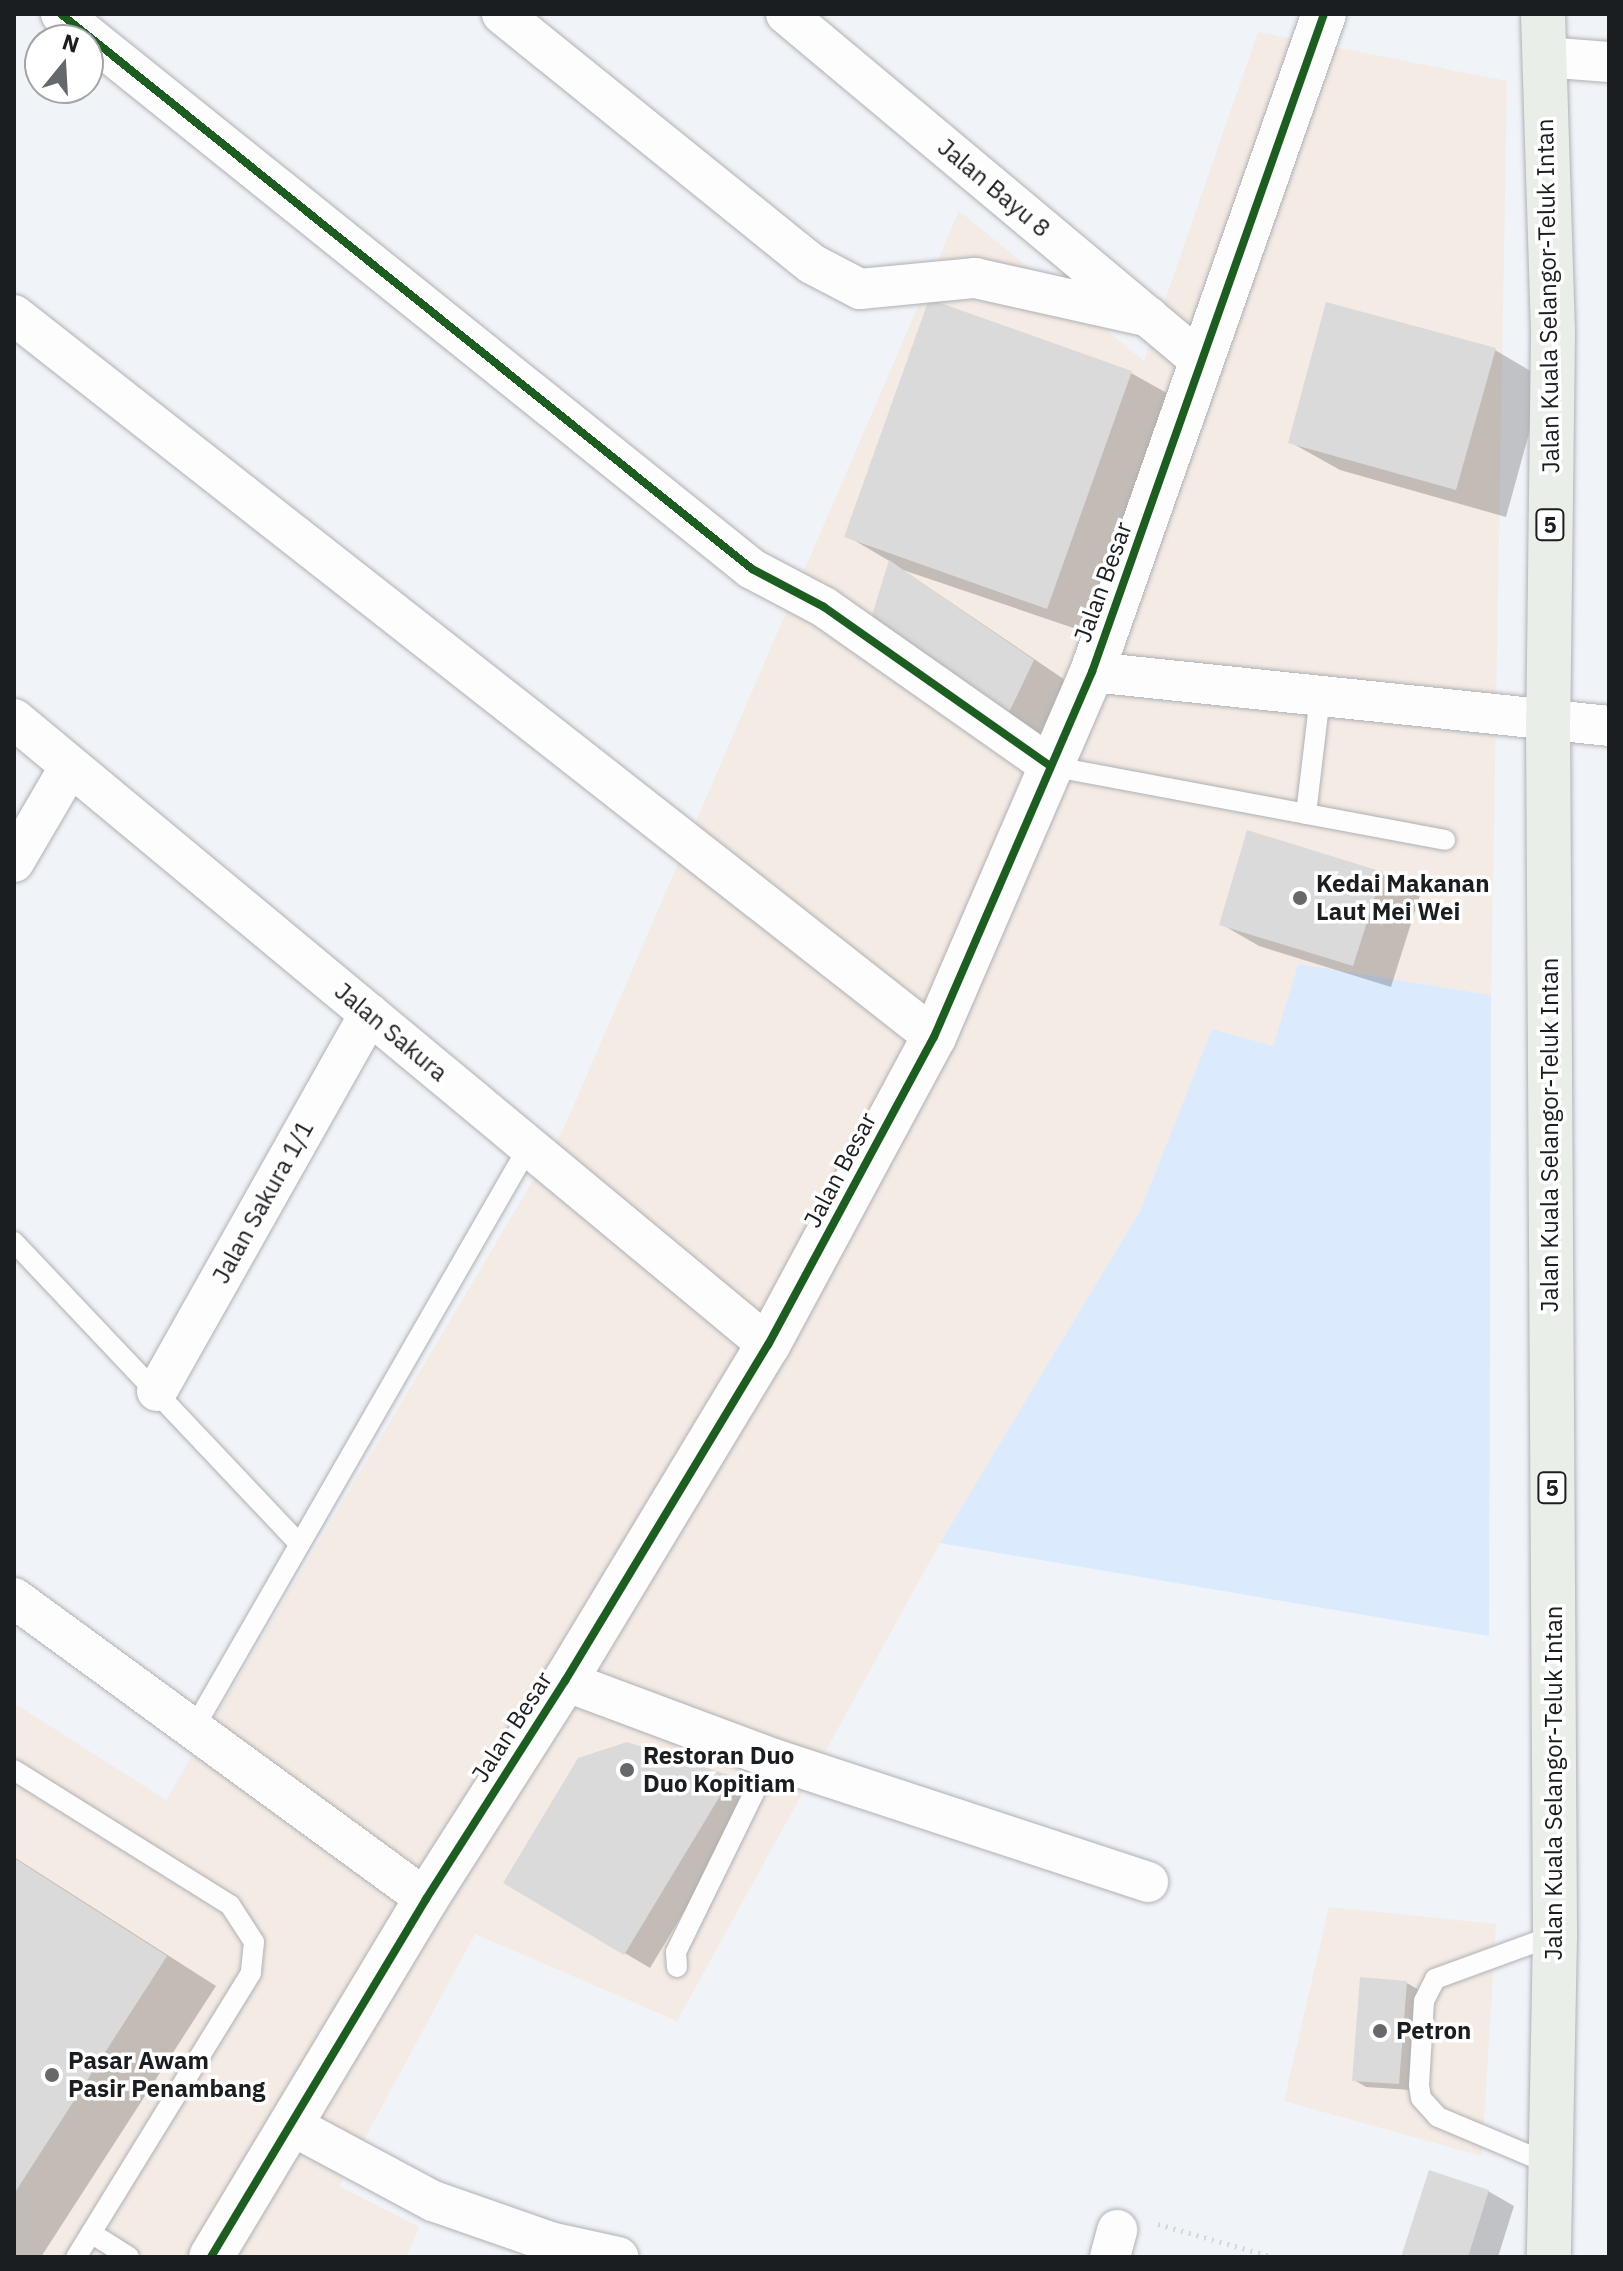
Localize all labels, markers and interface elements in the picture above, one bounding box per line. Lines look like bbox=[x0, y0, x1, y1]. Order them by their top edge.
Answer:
north arrow bbox=[24, 24, 104, 104]
text: N bbox=[59, 26, 83, 59]
street label: Jalan Kuala Selangor-Teluk Intan bbox=[1531, 118, 1565, 474]
street label: Jalan Bayu 8 bbox=[932, 133, 1056, 243]
road number: 5 bbox=[1534, 507, 1566, 543]
street label: Jalan Besar bbox=[1068, 518, 1138, 646]
place label: Kedai Makanan Laut Mei Wei bbox=[1316, 870, 1489, 926]
marker: Kedai Makanan Laut Mei Wei bbox=[1291, 889, 1309, 907]
street label: Jalan Kuala Selangor-Teluk Intan bbox=[1536, 958, 1564, 1312]
street label: Jalan Sakura bbox=[329, 977, 453, 1087]
street label: Jalan Besar bbox=[798, 1108, 882, 1232]
street label: Jalan Sakura 1/1 bbox=[206, 1116, 320, 1288]
road number: 5 bbox=[1536, 1470, 1568, 1506]
street label: Jalan Kuala Selangor-Teluk Intan bbox=[1540, 1606, 1568, 1960]
street label: Jalan Besar bbox=[466, 1666, 558, 1788]
place label: Restoran Duo Duo Kopitiam bbox=[643, 1742, 795, 1798]
marker: Restoran Duo Duo Kopitiam bbox=[618, 1761, 636, 1779]
place label: Petron bbox=[1396, 2017, 1471, 2045]
marker: Petron bbox=[1371, 2022, 1389, 2040]
place label: Pasar Awam Pasir Penambang bbox=[68, 2047, 265, 2103]
marker: Pasar Awam Pasir Penambang bbox=[43, 2066, 61, 2084]

